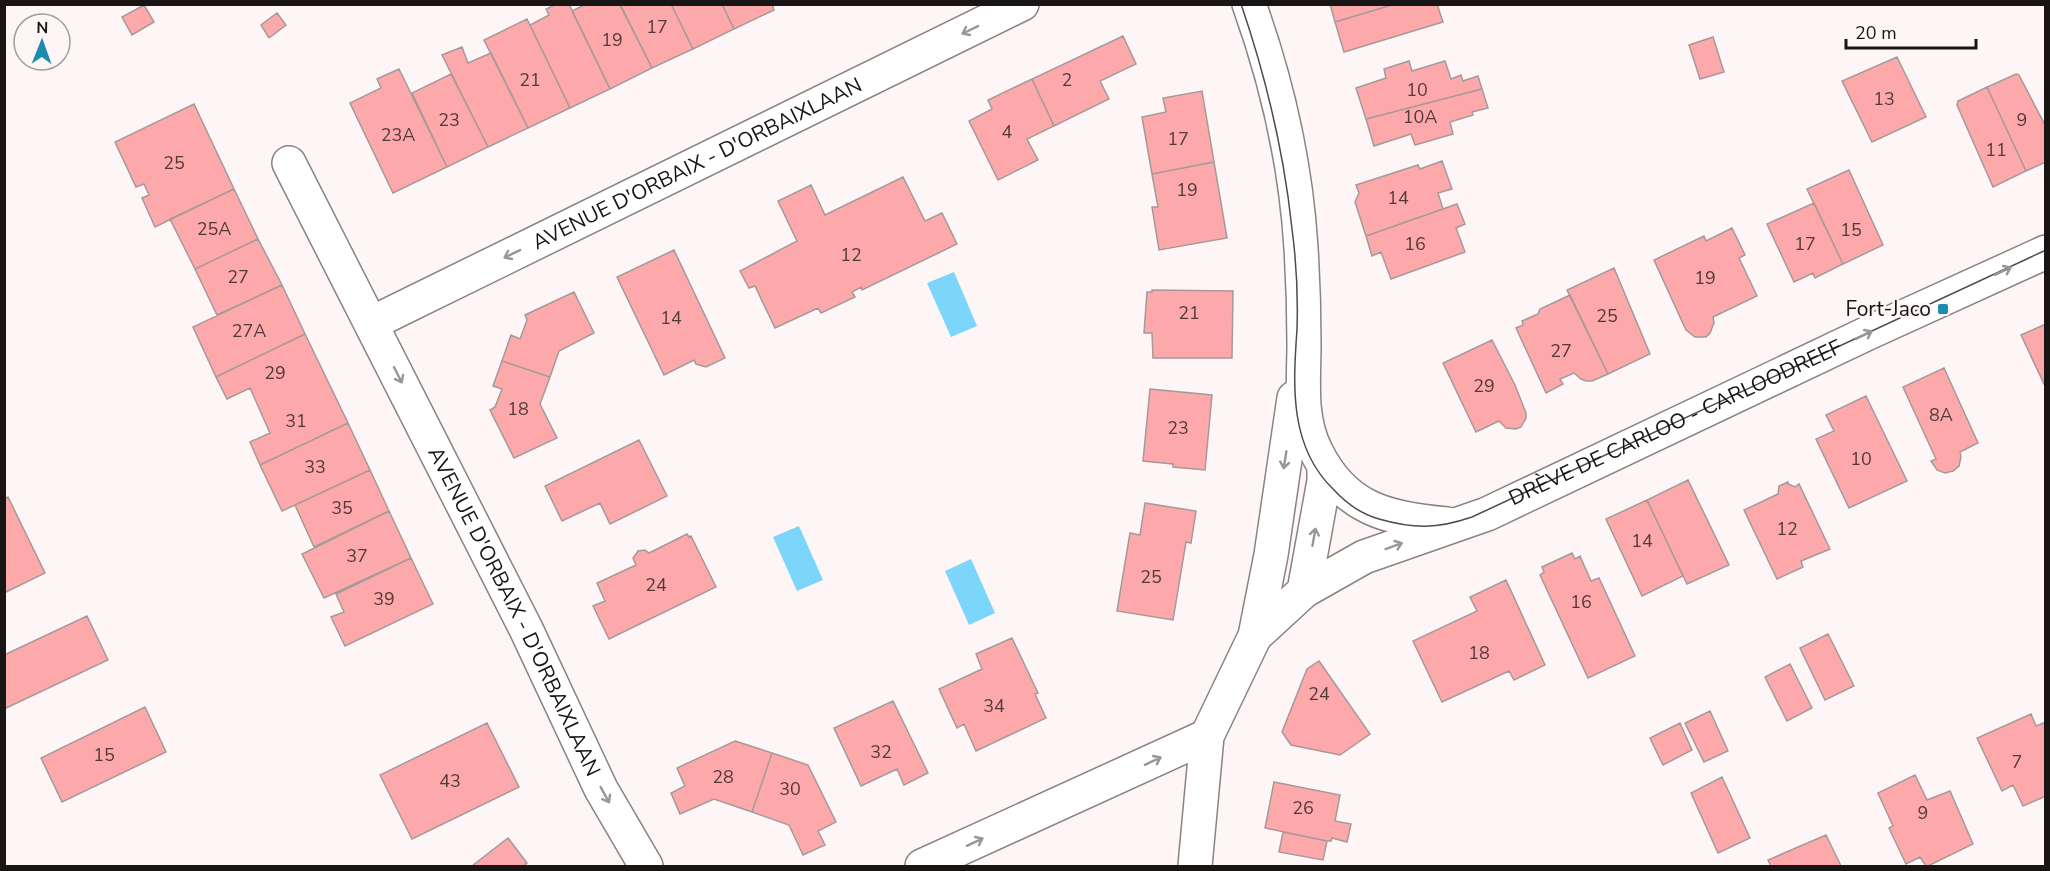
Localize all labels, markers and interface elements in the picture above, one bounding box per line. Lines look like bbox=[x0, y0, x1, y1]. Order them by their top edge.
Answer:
north arrow bbox=[12, 12, 72, 72]
scale bar bbox=[1846, 12, 1976, 50]
house number: 17 bbox=[646, 15, 668, 39]
text: N bbox=[36, 17, 48, 39]
text: 20 m bbox=[1855, 21, 1897, 45]
one-way arrow bbox=[961, 25, 979, 37]
house number: 19 bbox=[601, 28, 623, 52]
house number: 21 bbox=[519, 68, 541, 92]
house number: 2 bbox=[1062, 68, 1072, 92]
street label: AVENUE D'ORBAIX - D'ORBAIXLAAN bbox=[527, 71, 866, 256]
house number: 10 bbox=[1406, 78, 1428, 102]
house number: 13 bbox=[1873, 87, 1895, 111]
house number: 10A bbox=[1403, 105, 1437, 129]
house number: 23 bbox=[438, 108, 460, 132]
house number: 9 bbox=[2017, 108, 2027, 132]
house number: 4 bbox=[1002, 120, 1013, 144]
house number: 23A bbox=[381, 123, 415, 147]
house number: 17 bbox=[1167, 127, 1189, 151]
house number: 11 bbox=[1985, 138, 2007, 162]
house number: 25 bbox=[163, 151, 185, 175]
house number: 19 bbox=[1176, 178, 1198, 202]
house number: 14 bbox=[1387, 186, 1409, 210]
house number: 25A bbox=[197, 217, 231, 241]
house number: 15 bbox=[1840, 218, 1862, 242]
house number: 16 bbox=[1404, 232, 1426, 256]
house number: 17 bbox=[1794, 232, 1816, 256]
house number: 12 bbox=[840, 243, 862, 267]
one-way arrow bbox=[503, 249, 521, 261]
house number: 27 bbox=[227, 265, 249, 289]
one-way arrow bbox=[1993, 265, 2011, 276]
house number: 19 bbox=[1694, 266, 1716, 290]
place label: Fort-Jaco bbox=[1846, 295, 1931, 323]
house number: 21 bbox=[1178, 301, 1200, 325]
marker: Fort-Jaco bbox=[1936, 302, 1950, 316]
house number: 25 bbox=[1596, 304, 1618, 328]
house number: 14 bbox=[660, 306, 682, 330]
house number: 27A bbox=[232, 319, 266, 343]
one-way arrow bbox=[1855, 328, 1873, 340]
street label: DRÈVE DE CARLOO - CARLOODREEF bbox=[1504, 333, 1846, 512]
house number: 27 bbox=[1550, 339, 1572, 363]
house number: 29 bbox=[264, 361, 286, 385]
one-way arrow bbox=[393, 366, 404, 384]
house number: 29 bbox=[1473, 374, 1495, 398]
house number: 18 bbox=[507, 397, 529, 421]
house number: 8A bbox=[1929, 403, 1953, 427]
house number: 31 bbox=[285, 409, 307, 433]
house number: 23 bbox=[1167, 416, 1189, 440]
street label: AVENUE D'ORBAIX - D'ORBAIXLAAN bbox=[422, 442, 607, 781]
house number: 10 bbox=[1850, 447, 1872, 471]
one-way arrow bbox=[1279, 450, 1290, 470]
house number: 33 bbox=[304, 455, 326, 479]
house number: 35 bbox=[331, 496, 353, 520]
house number: 12 bbox=[1776, 517, 1798, 541]
one-way arrow bbox=[1309, 527, 1320, 547]
house number: 14 bbox=[1631, 529, 1653, 553]
one-way arrow bbox=[1384, 540, 1403, 551]
house number: 37 bbox=[346, 544, 368, 568]
house number: 25 bbox=[1140, 565, 1162, 589]
house number: 24 bbox=[645, 573, 667, 597]
house number: 39 bbox=[373, 587, 395, 611]
house number: 16 bbox=[1570, 590, 1592, 614]
house number: 18 bbox=[1468, 641, 1490, 665]
house number: 24 bbox=[1308, 682, 1330, 706]
house number: 34 bbox=[983, 694, 1005, 718]
house number: 32 bbox=[870, 740, 892, 764]
house number: 15 bbox=[93, 743, 115, 767]
house number: 7 bbox=[2012, 750, 2022, 774]
one-way arrow bbox=[1143, 755, 1161, 767]
house number: 28 bbox=[712, 765, 734, 789]
house number: 43 bbox=[439, 769, 461, 793]
house number: 30 bbox=[779, 777, 801, 801]
one-way arrow bbox=[599, 786, 611, 803]
house number: 26 bbox=[1292, 796, 1314, 820]
house number: 9 bbox=[1918, 801, 1928, 825]
one-way arrow bbox=[966, 836, 984, 848]

